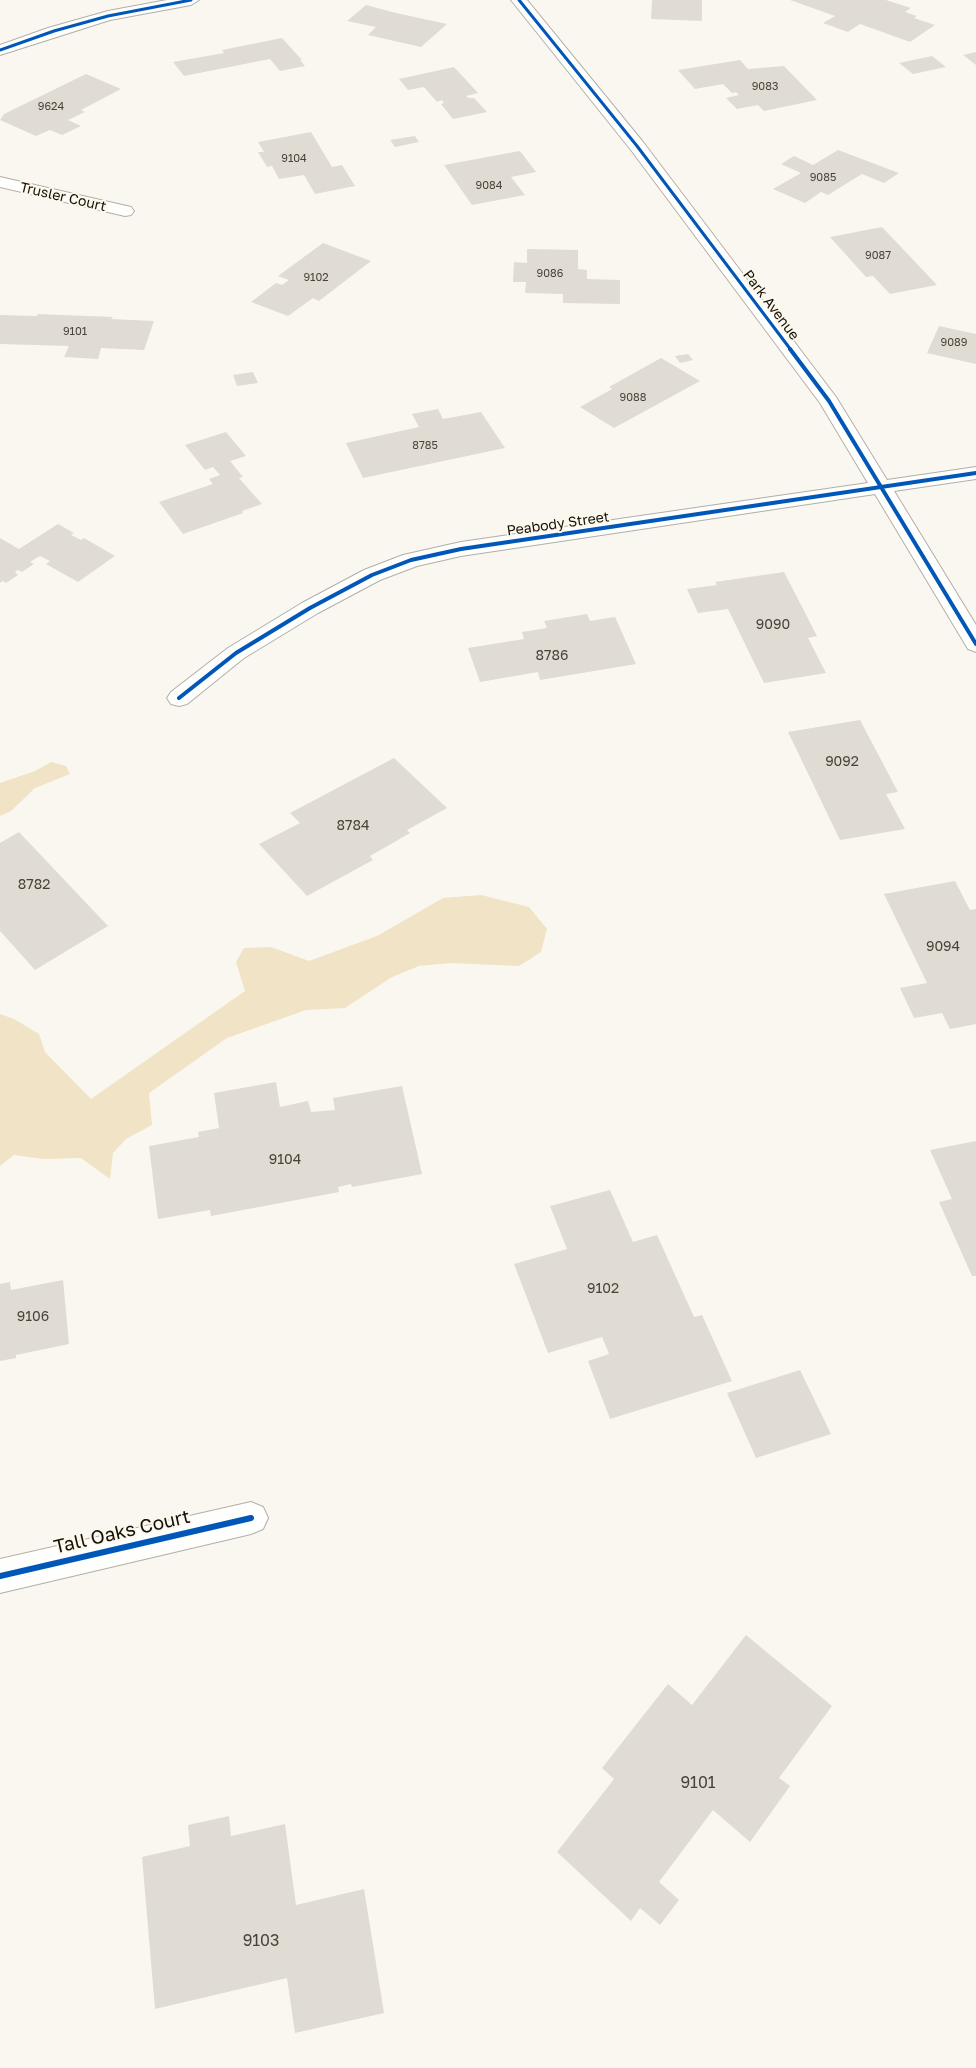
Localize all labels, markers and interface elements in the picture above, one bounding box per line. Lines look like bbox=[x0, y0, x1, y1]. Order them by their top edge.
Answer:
house number: 9083 bbox=[752, 80, 778, 94]
house number: 9624 bbox=[38, 100, 64, 114]
house number: 9104 bbox=[281, 152, 307, 166]
house number: 9085 bbox=[810, 171, 836, 185]
street label: Trusler Court bbox=[18, 179, 108, 215]
house number: 9084 bbox=[476, 179, 502, 193]
house number: 9087 bbox=[865, 249, 891, 263]
house number: 9086 bbox=[537, 267, 563, 281]
street label: Park Avenue bbox=[739, 267, 803, 343]
house number: 9102 bbox=[303, 271, 329, 285]
house number: 9101 bbox=[63, 325, 87, 339]
house number: 9089 bbox=[941, 336, 967, 350]
house number: 9088 bbox=[620, 391, 646, 405]
house number: 8785 bbox=[412, 439, 438, 453]
street label: Peabody Street bbox=[506, 508, 610, 540]
house number: 9090 bbox=[756, 617, 790, 633]
house number: 8786 bbox=[536, 648, 568, 664]
house number: 9092 bbox=[825, 754, 859, 770]
house number: 8784 bbox=[336, 818, 370, 834]
house number: 8782 bbox=[18, 877, 50, 893]
house number: 9094 bbox=[926, 939, 960, 955]
house number: 9104 bbox=[269, 1152, 301, 1168]
house number: 9102 bbox=[587, 1281, 619, 1297]
house number: 9106 bbox=[17, 1309, 49, 1325]
street label: Tall Oaks Court bbox=[52, 1505, 192, 1559]
house number: 9101 bbox=[680, 1773, 716, 1793]
house number: 9103 bbox=[243, 1931, 279, 1951]

